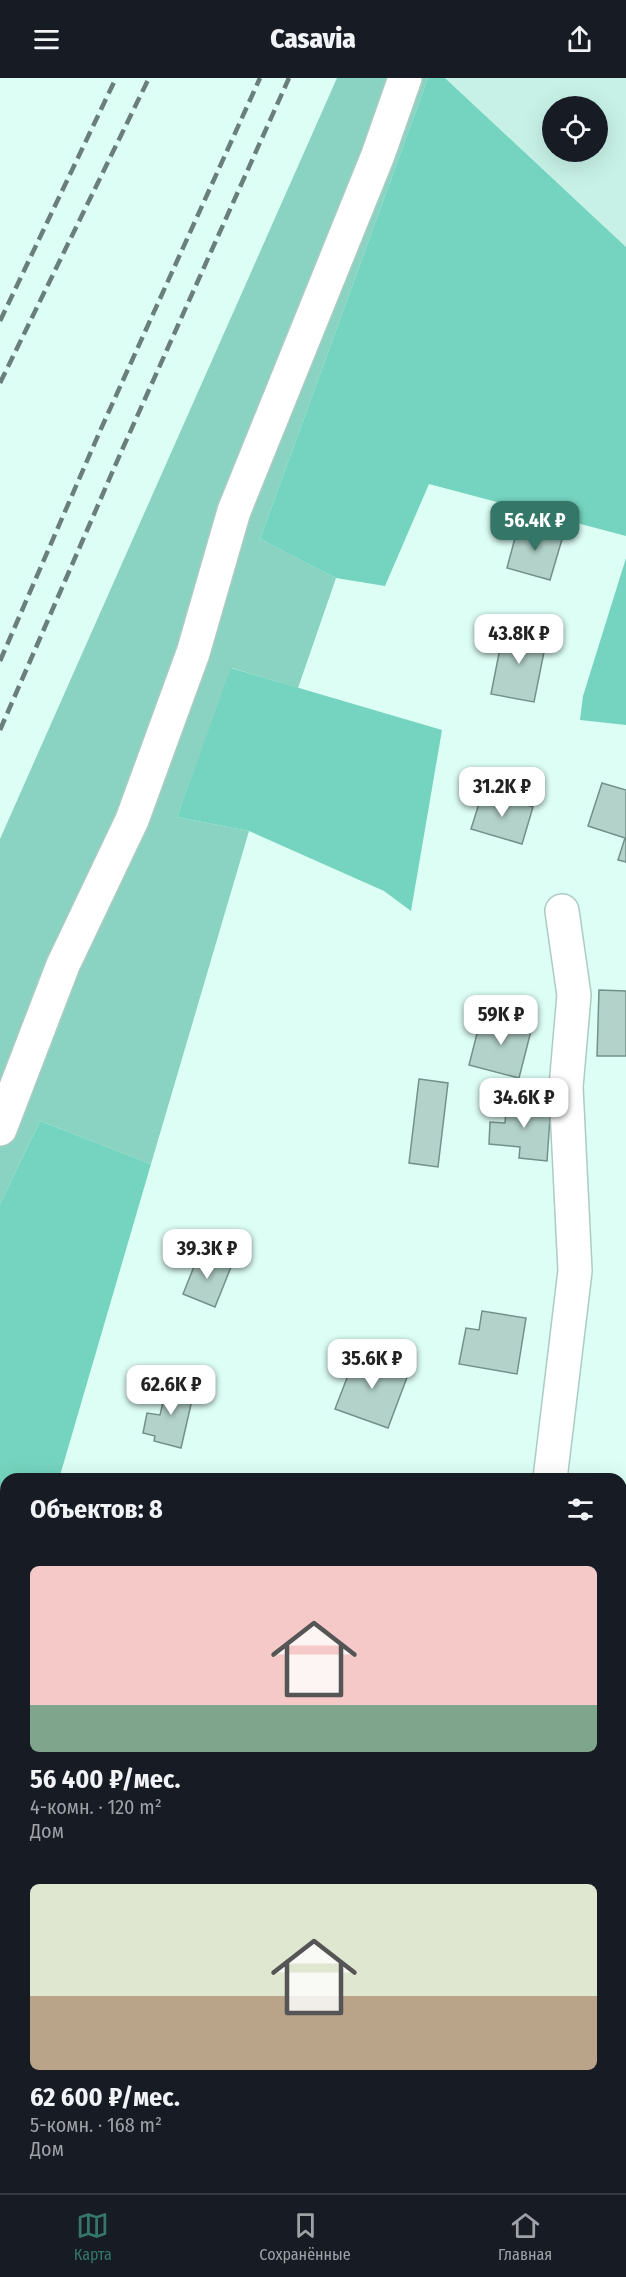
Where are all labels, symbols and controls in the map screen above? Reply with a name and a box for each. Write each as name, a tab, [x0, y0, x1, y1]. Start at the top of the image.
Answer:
icon: menu	[30, 23, 63, 56]
text: Casavia	[270, 23, 356, 55]
icon: share	[563, 23, 596, 56]
map controls	[542, 96, 608, 162]
button: locate	[542, 96, 608, 162]
pin: 56.4K ₽	[480, 501, 590, 552]
text: 56.4K ₽	[504, 508, 566, 532]
pin: 43.8K ₽	[464, 614, 574, 665]
text: 43.8K ₽	[488, 621, 550, 645]
pin: 31.2K ₽	[447, 767, 557, 818]
text: 31.2K ₽	[473, 774, 531, 798]
pin: 59K ₽	[459, 995, 543, 1046]
text: 59K ₽	[478, 1002, 524, 1026]
pin: 34.6K ₽	[469, 1078, 579, 1129]
text: 34.6K ₽	[493, 1085, 555, 1109]
pin: 39.3K ₽	[152, 1229, 262, 1280]
text: 39.3K ₽	[177, 1236, 237, 1260]
pin: 35.6K ₽	[317, 1339, 427, 1390]
text: 35.6K ₽	[342, 1346, 402, 1370]
pin: 62.6K ₽	[116, 1365, 226, 1416]
text: 62.6K ₽	[141, 1372, 201, 1396]
icon: filters	[564, 1493, 597, 1526]
text: Объектов: 8	[30, 1494, 163, 1525]
icon: home	[260, 1605, 368, 1713]
text: 56 400 ₽/мес.	[30, 1764, 181, 1795]
text: 4-комн. · 120 m²	[30, 1795, 162, 1819]
text: Дом	[30, 1819, 64, 1843]
icon: home	[260, 1923, 368, 2031]
text: 62 600 ₽/мес.	[30, 2082, 180, 2113]
text: 5-комн. · 168 m²	[30, 2113, 162, 2137]
text: Дом	[30, 2137, 64, 2161]
tab: Карта	[74, 2209, 112, 2264]
tab: Сохранённые	[259, 2209, 351, 2264]
tab: Главная	[498, 2209, 552, 2264]

